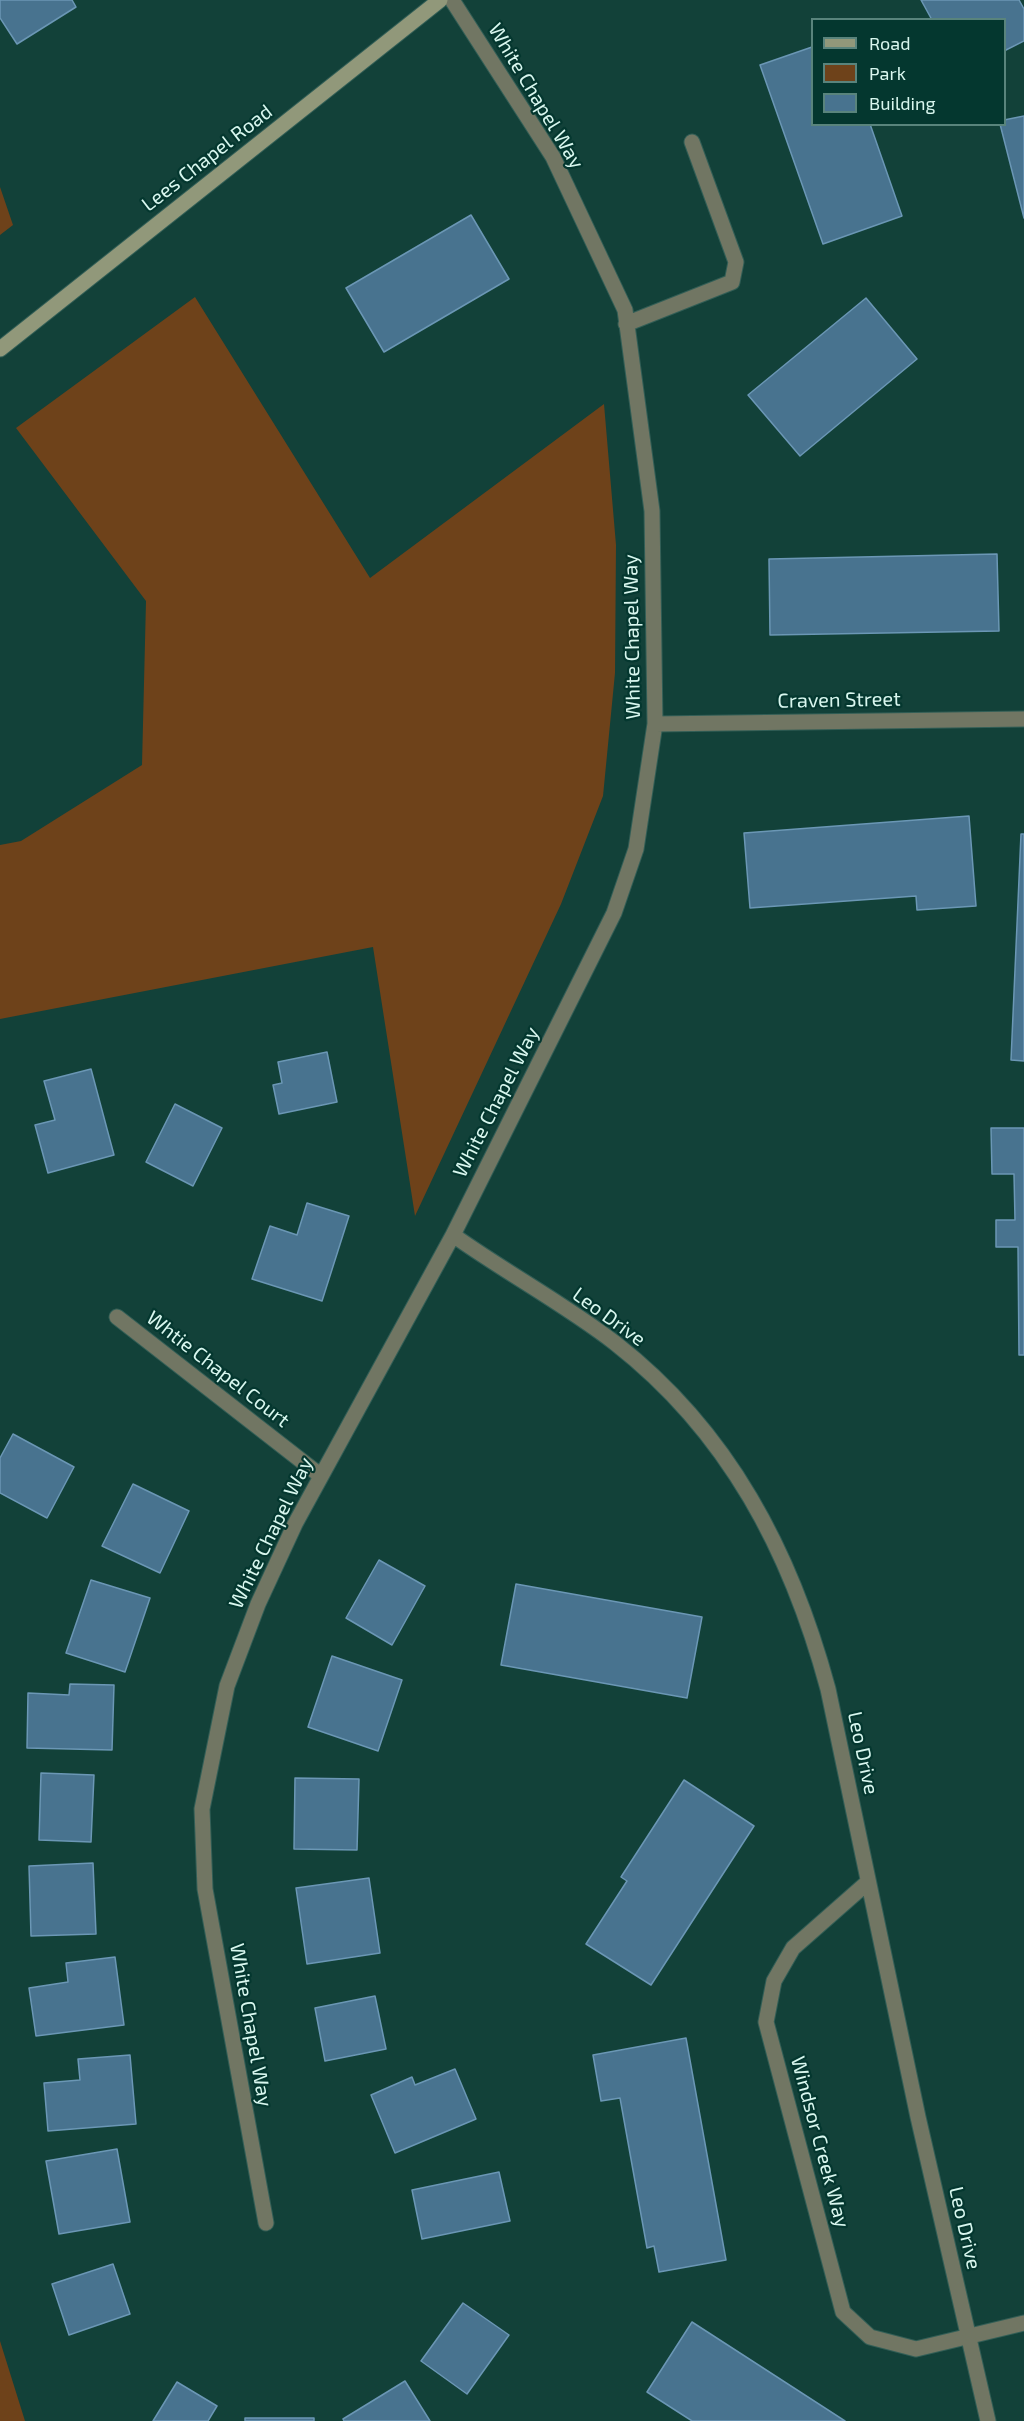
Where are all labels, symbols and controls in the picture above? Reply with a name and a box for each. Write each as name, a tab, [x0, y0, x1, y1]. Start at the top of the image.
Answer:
legend	[811, 18, 1006, 126]
street label: White Chapel Way	[483, 19, 589, 173]
text: Road	[869, 32, 910, 54]
text: Park	[869, 62, 906, 84]
text: Building	[869, 92, 936, 114]
street label: Lees Chapel Road	[137, 100, 277, 216]
street label: White Chapel Way	[619, 554, 645, 720]
street label: Craven Street	[777, 687, 901, 713]
street label: White Chapel Way	[448, 1023, 544, 1181]
street label: Leo Drive	[568, 1283, 650, 1351]
street label: Whtie Chapel Court	[142, 1306, 294, 1432]
street label: White Chapel Way	[224, 1453, 318, 1613]
street label: Leo Drive	[843, 1709, 883, 1797]
street label: White Chapel Way	[225, 1941, 277, 2109]
street label: Windsor Creek Way	[786, 2054, 854, 2230]
street label: Leo Drive	[944, 2184, 986, 2272]

